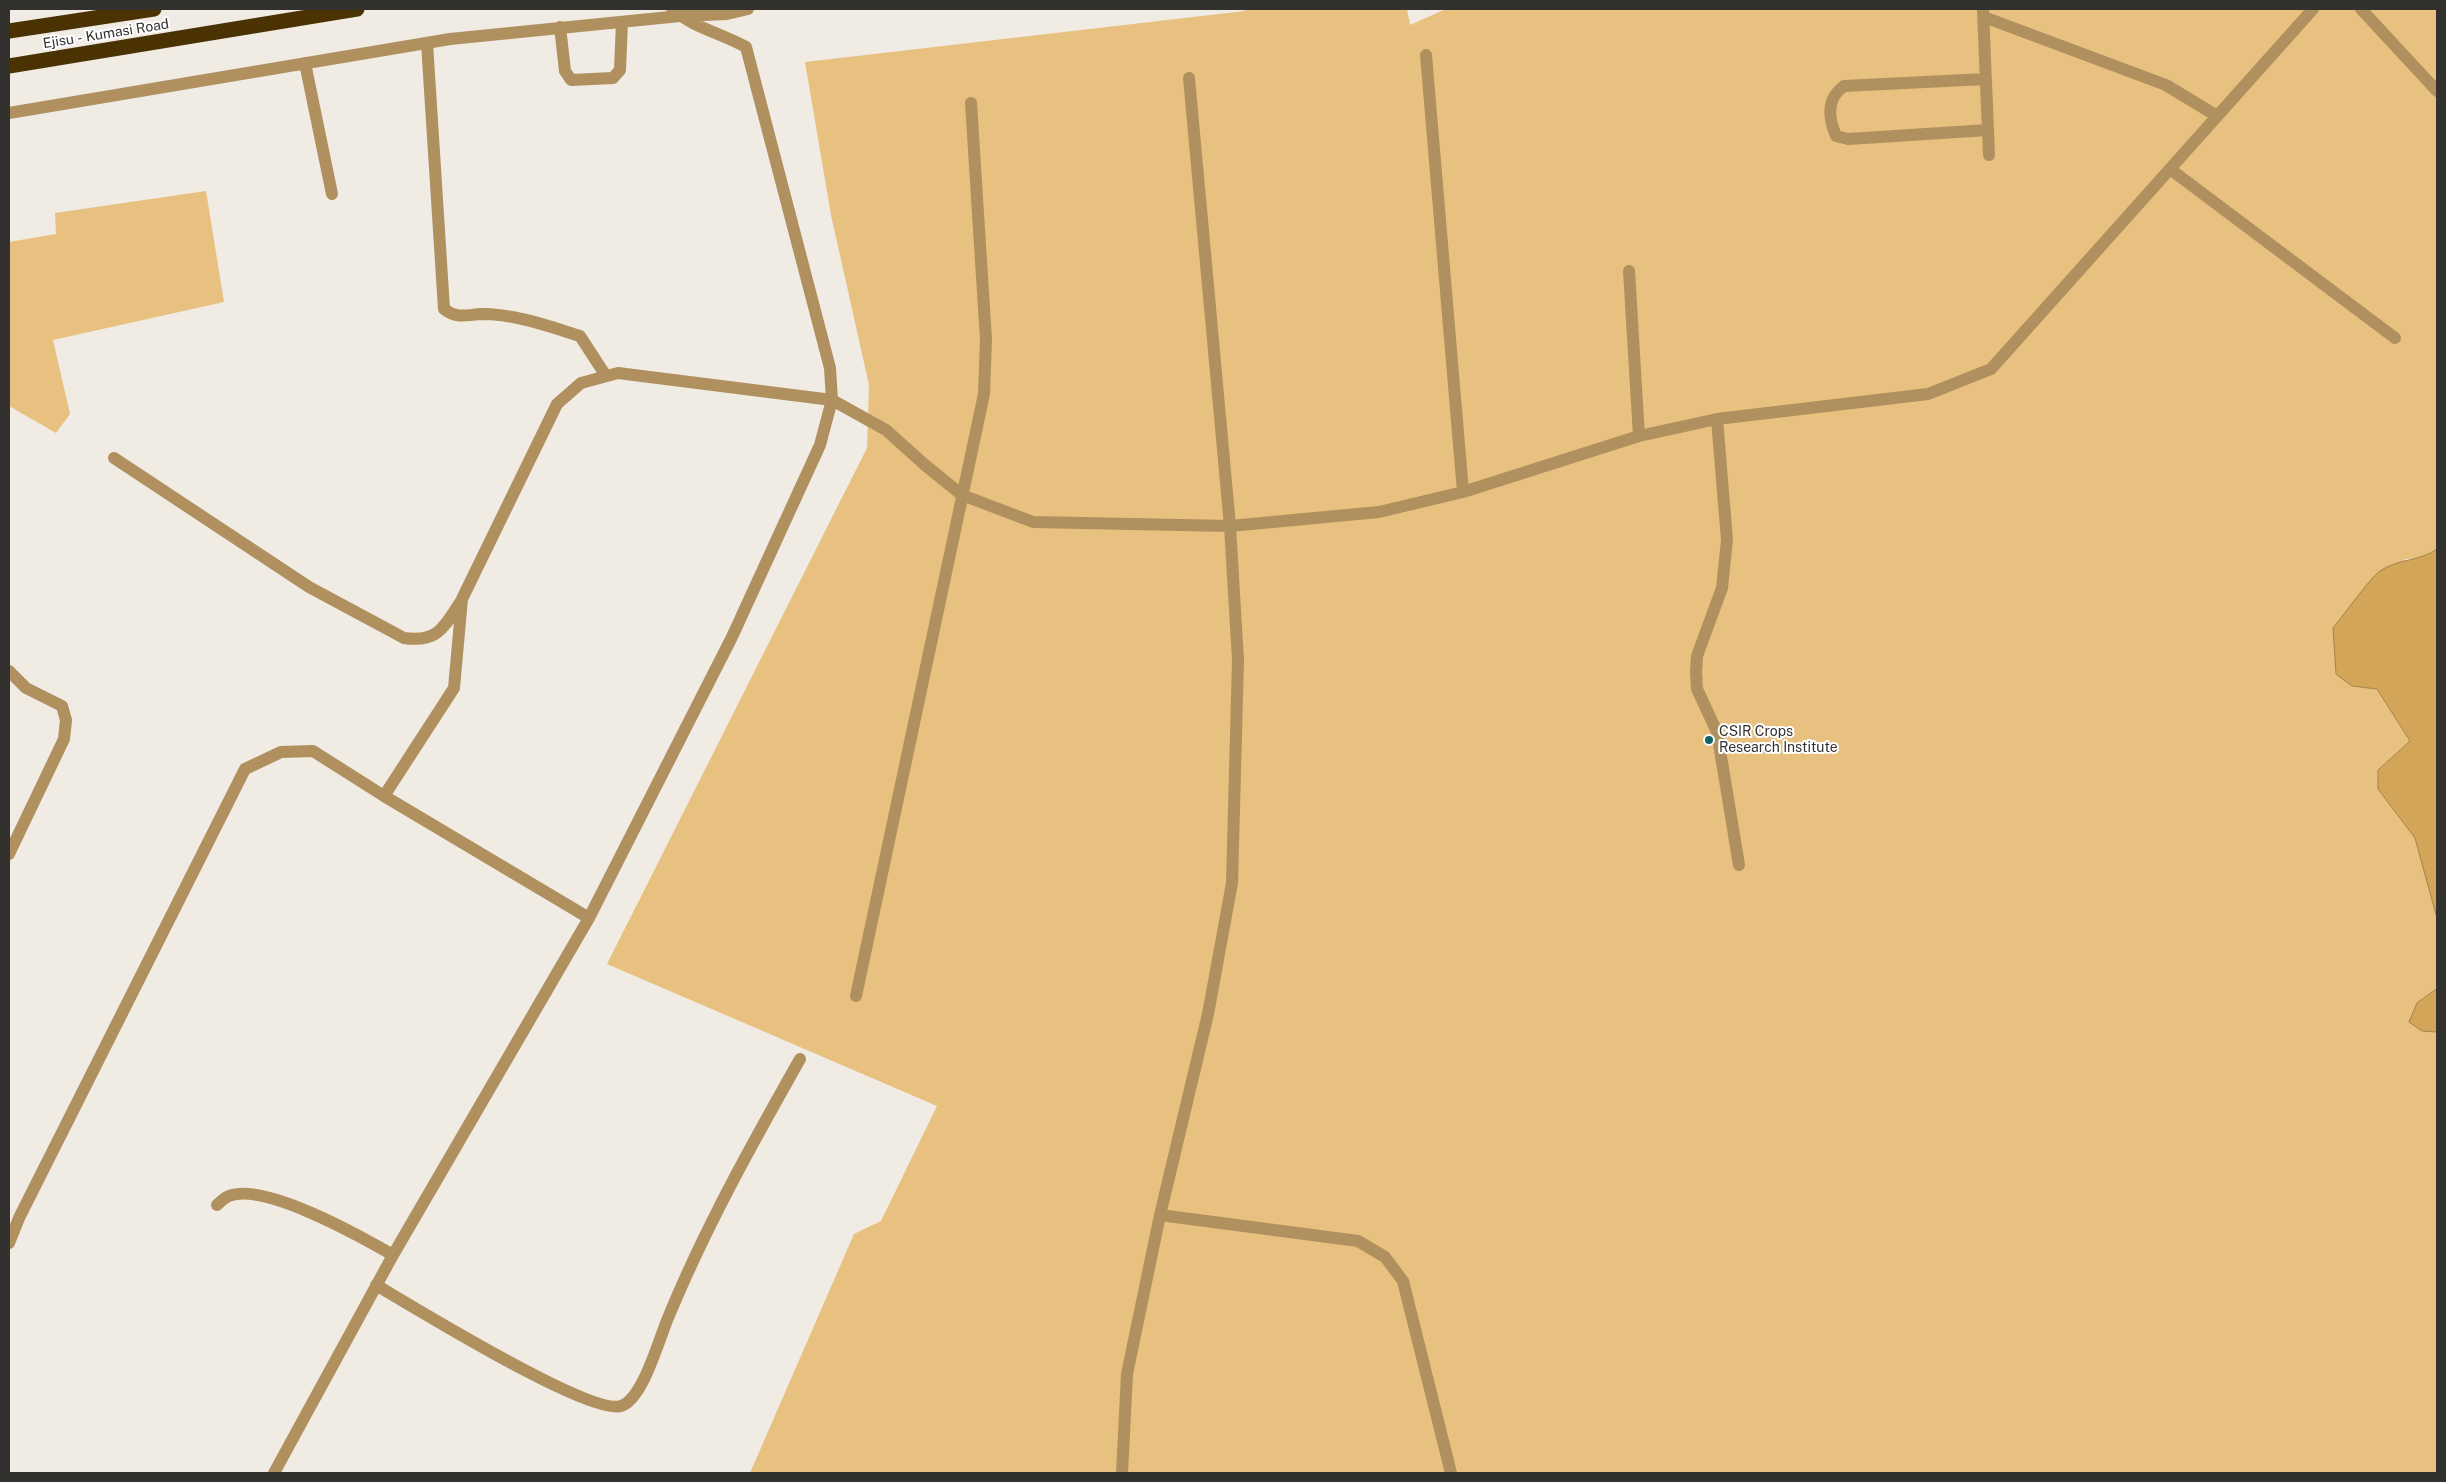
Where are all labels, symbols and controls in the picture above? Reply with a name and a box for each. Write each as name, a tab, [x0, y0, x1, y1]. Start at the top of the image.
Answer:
street label: Ejisu - Kumasi Road	[42, 16, 170, 52]
place label: CSIR Crops Research Institute	[1719, 724, 1838, 756]
marker: CSIR Crops Research Institute	[1703, 734, 1715, 746]

